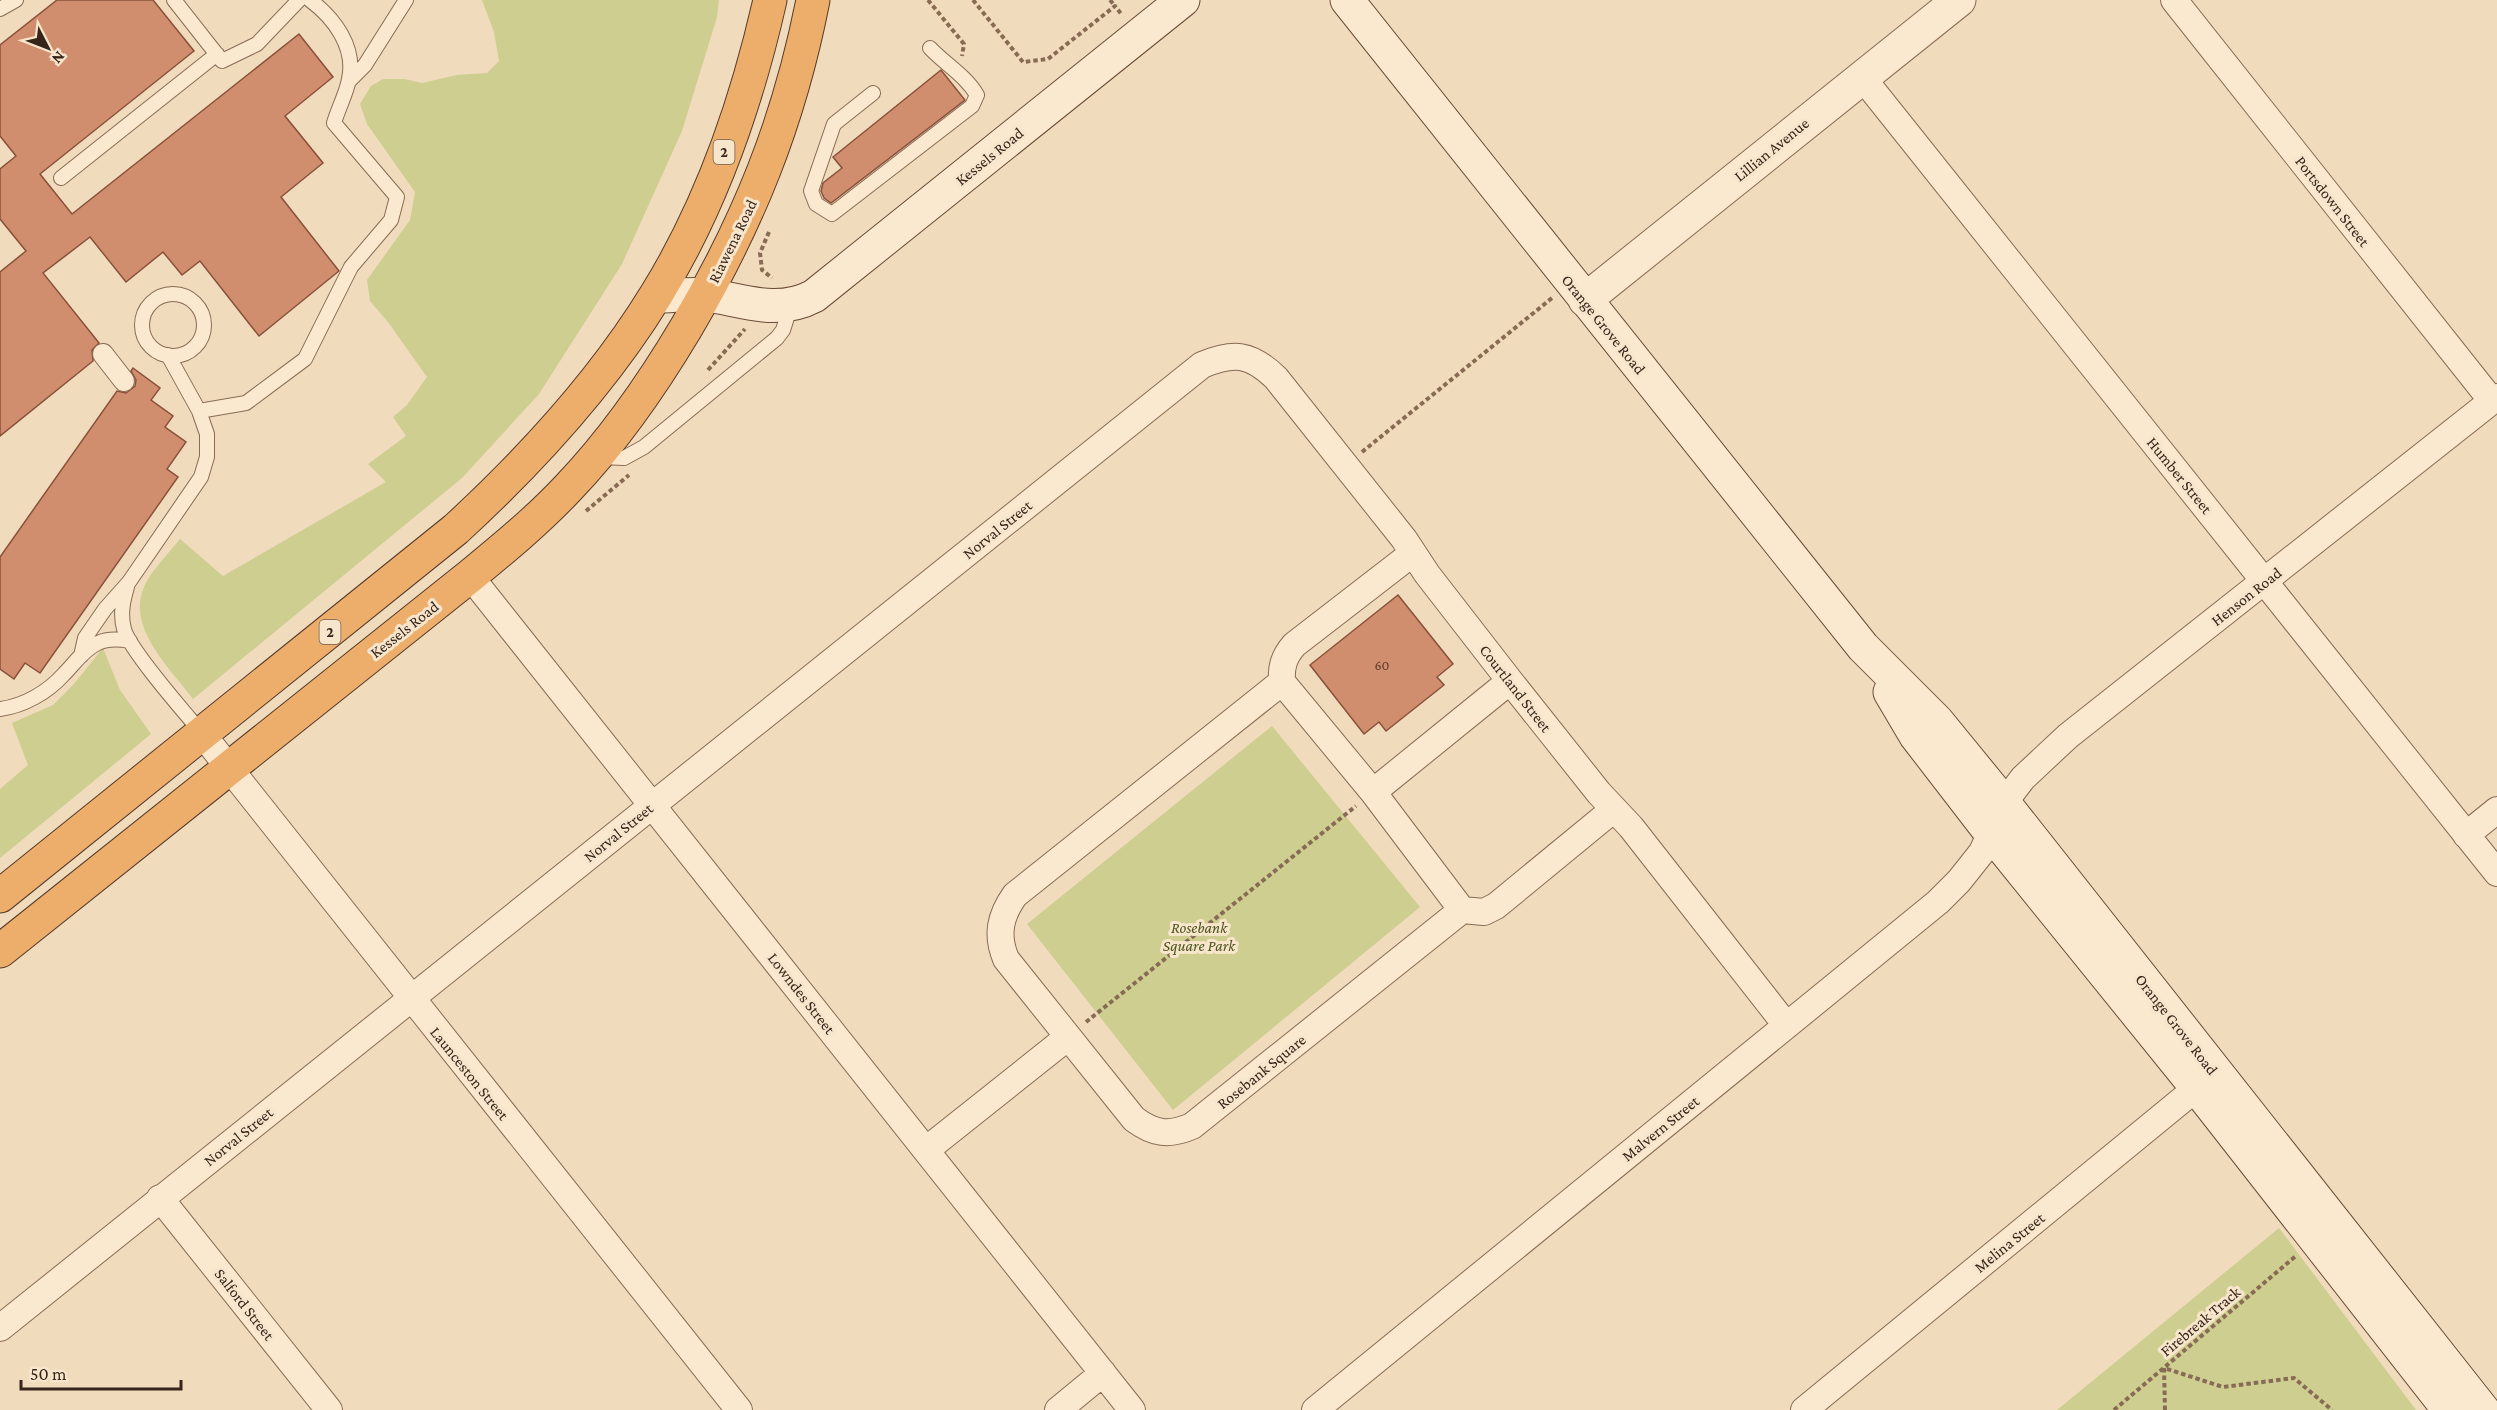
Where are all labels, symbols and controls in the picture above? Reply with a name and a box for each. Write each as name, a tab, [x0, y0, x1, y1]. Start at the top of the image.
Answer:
north arrow	[18, 18, 78, 78]
text: N	[49, 48, 69, 68]
street label: Lillian Avenue	[1731, 114, 1812, 185]
street label: Kessels Road	[952, 124, 1027, 189]
road number: 2	[714, 140, 734, 164]
street label: Portsdown Street	[2292, 153, 2374, 250]
street label: Riawena Road	[705, 196, 760, 286]
street label: Orange Grove Road	[1558, 271, 1649, 378]
street label: Humber Street	[2144, 434, 2216, 517]
street label: Norval Street	[960, 496, 1036, 562]
street label: Henson Road	[2208, 563, 2285, 629]
street label: Kessels Road	[367, 597, 442, 661]
road number: 2	[320, 620, 340, 644]
street label: Courtland Street	[1476, 641, 1555, 736]
house number: 60	[1374, 657, 1390, 673]
street label: Norval Street	[581, 799, 657, 865]
park label: Rosebank Square Park	[1163, 919, 1236, 955]
street label: Lowndes Street	[765, 949, 839, 1038]
street label: Orange Grove Road	[2131, 971, 2221, 1079]
street label: Launceston Street	[427, 1023, 513, 1124]
street label: Rosebank Square	[1214, 1031, 1310, 1113]
street label: Malvern Street	[1618, 1092, 1703, 1165]
street label: Norval Street	[201, 1103, 277, 1169]
street label: Melina Street	[1971, 1209, 2048, 1276]
street label: Salford Street	[211, 1265, 278, 1344]
street label: Firebreak Track	[2157, 1283, 2244, 1360]
scale bar	[21, 1353, 182, 1391]
text: 50 m	[30, 1364, 67, 1384]

